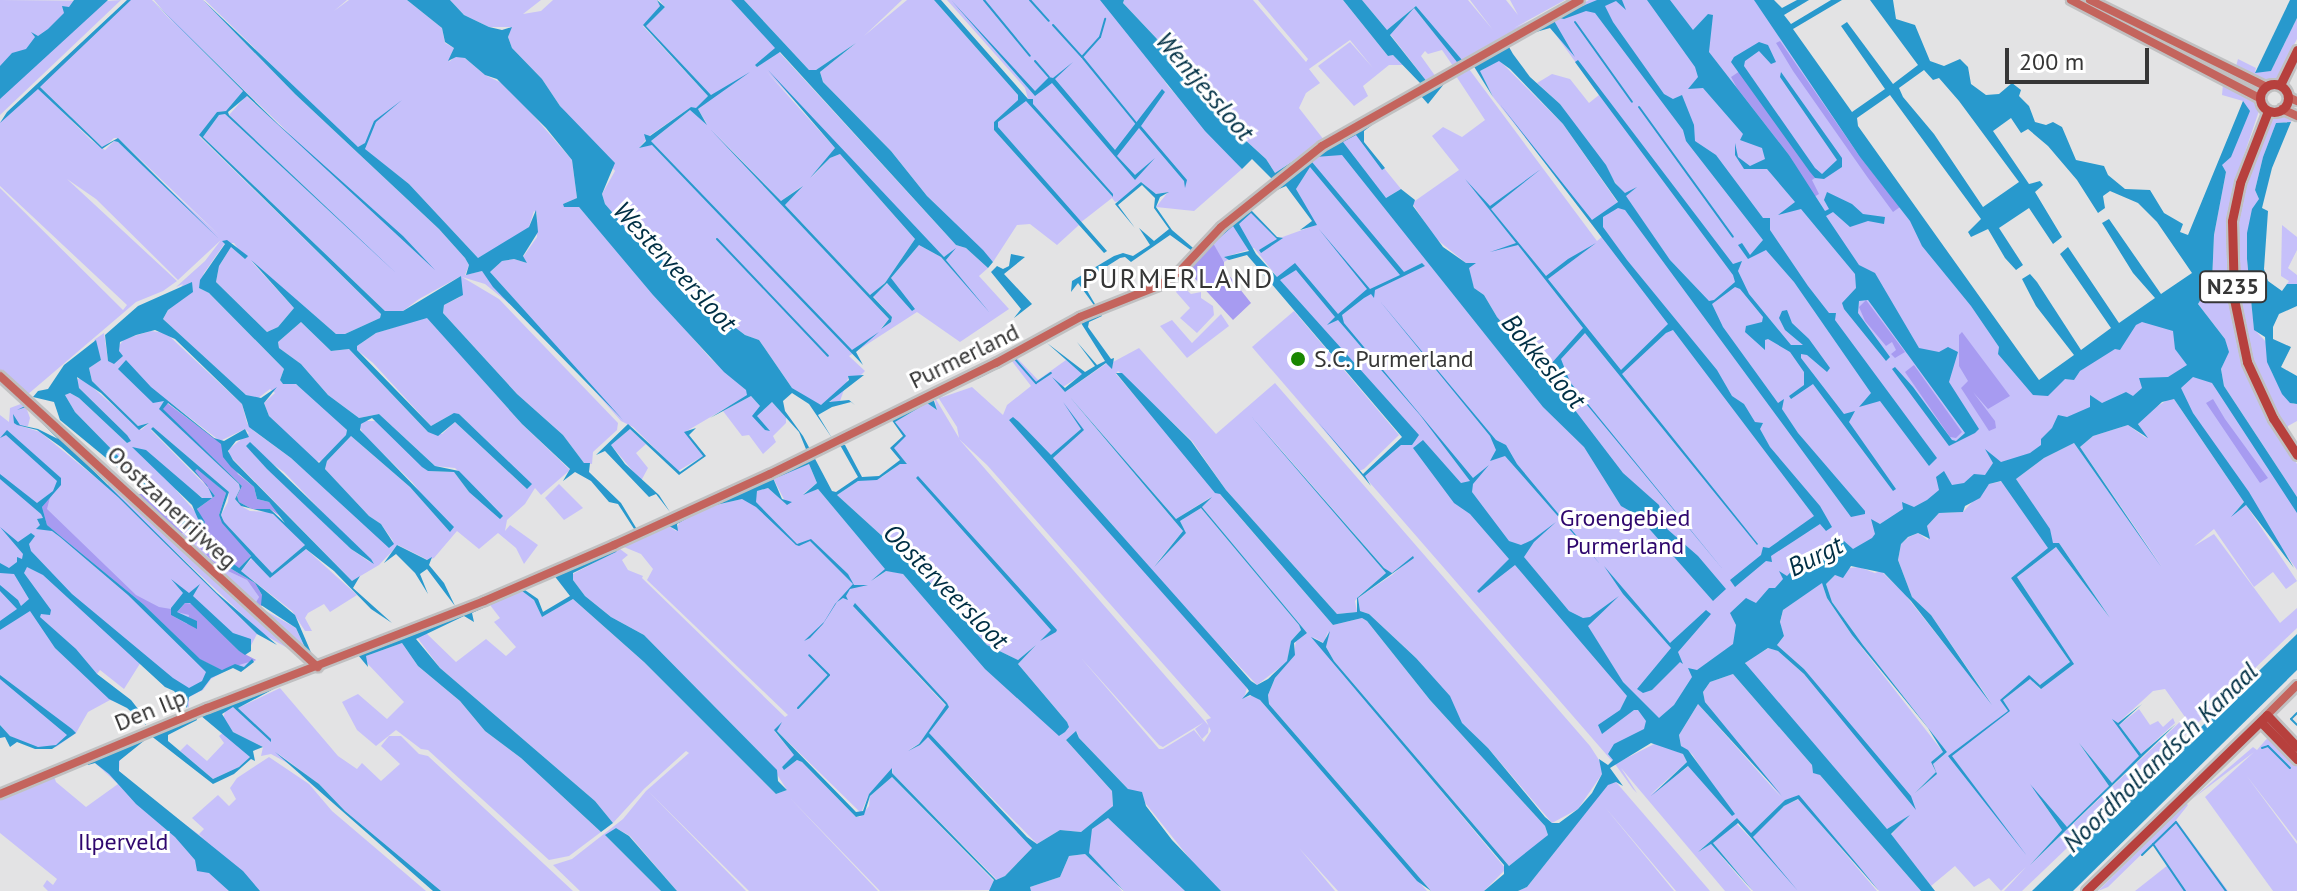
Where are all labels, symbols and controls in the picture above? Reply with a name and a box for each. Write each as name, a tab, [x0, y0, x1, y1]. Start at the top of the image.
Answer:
water label: Wentjessloot	[1149, 25, 1261, 147]
scale bar	[2009, 32, 2153, 82]
text: 200 m	[2019, 46, 2084, 77]
water label: Westerveersloot	[607, 195, 743, 337]
district label: PURMERLAND	[1082, 261, 1274, 295]
road number: N235	[2199, 269, 2267, 305]
water label: Bokkesloot	[1496, 307, 1592, 415]
street label: Purmerland	[904, 317, 1024, 395]
place label: S.C. Purmerland	[1314, 345, 1476, 373]
marker: S.C. Purmerland	[1289, 350, 1307, 368]
street label: Oostzanerrijweg	[101, 440, 243, 574]
park label: Groengebied Purmerland	[1560, 504, 1690, 560]
water label: Oosterveersloot	[877, 517, 1015, 655]
water label: Burgt	[1782, 529, 1848, 583]
water label: Noordhollandsch Kanaal	[2056, 656, 2264, 858]
street label: Den Ilp	[110, 683, 190, 737]
park label: Ilperveld	[78, 828, 168, 856]

